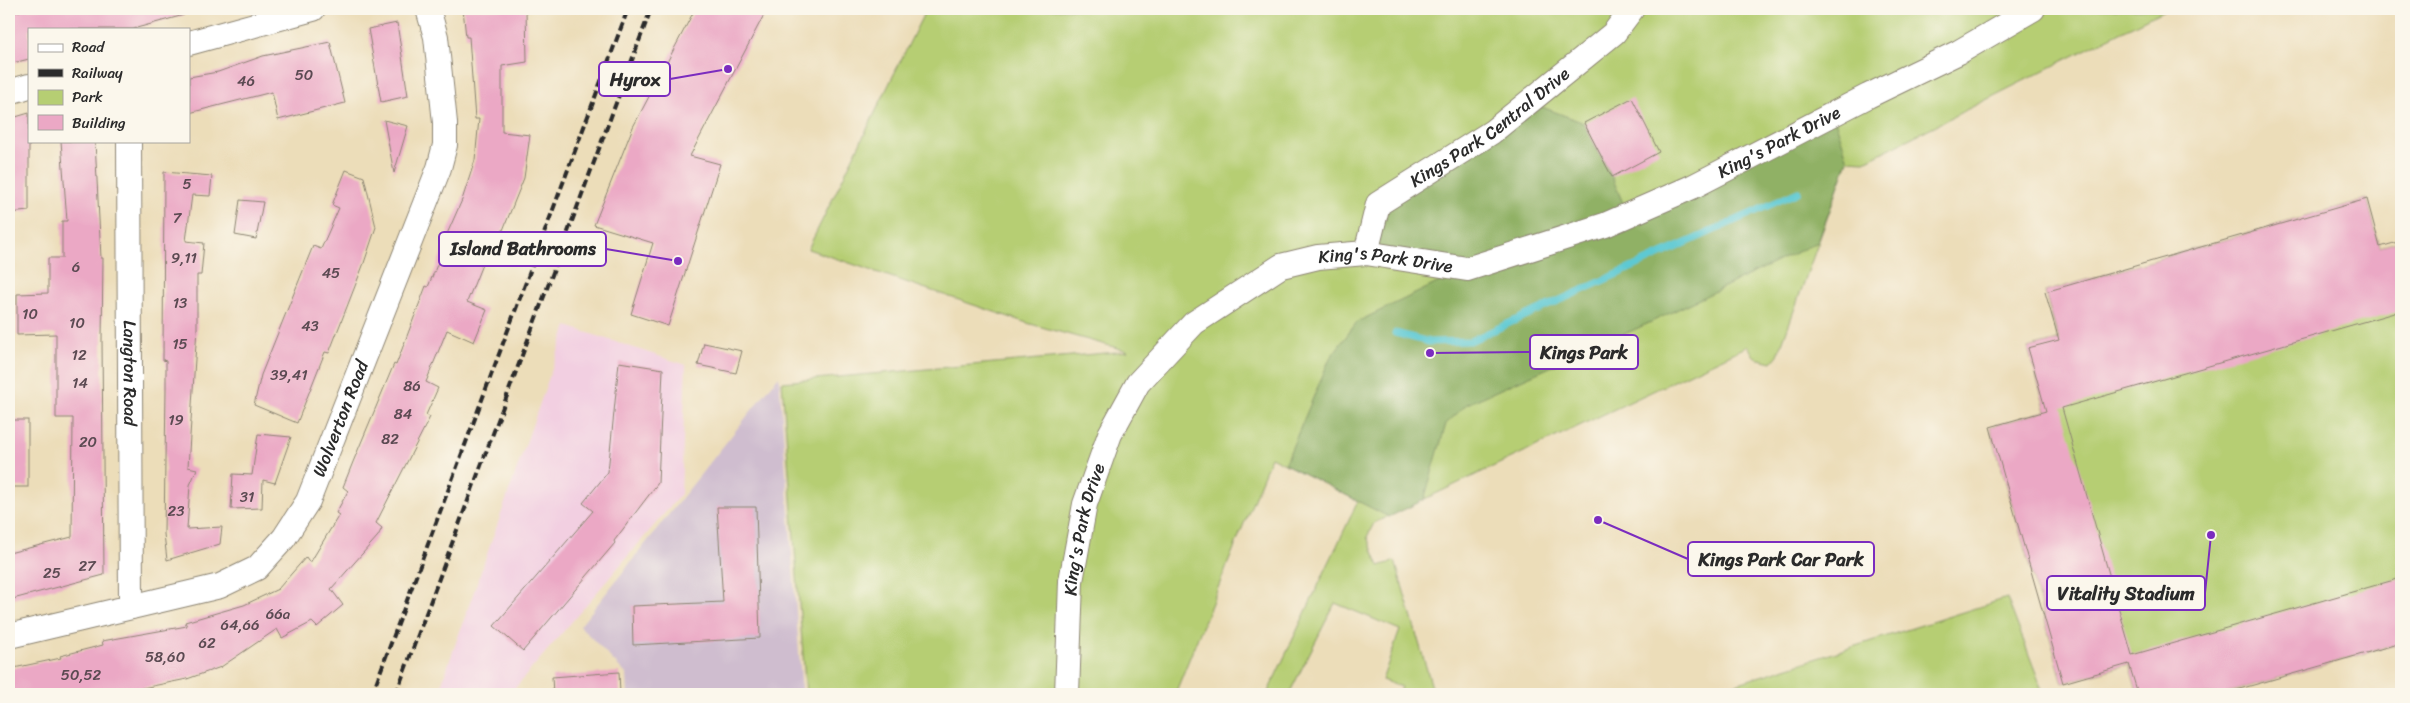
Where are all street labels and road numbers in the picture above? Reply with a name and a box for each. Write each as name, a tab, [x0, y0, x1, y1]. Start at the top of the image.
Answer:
street label: Kings Park Central Drive	[1403, 59, 1577, 196]
street label: King's Park Drive	[1711, 97, 1847, 187]
street label: King's Park Drive	[1317, 237, 1455, 283]
street label: Langton Road	[114, 320, 146, 427]
street label: Wolverton Road	[303, 354, 378, 482]
street label: King's Park Drive	[1054, 458, 1114, 596]

